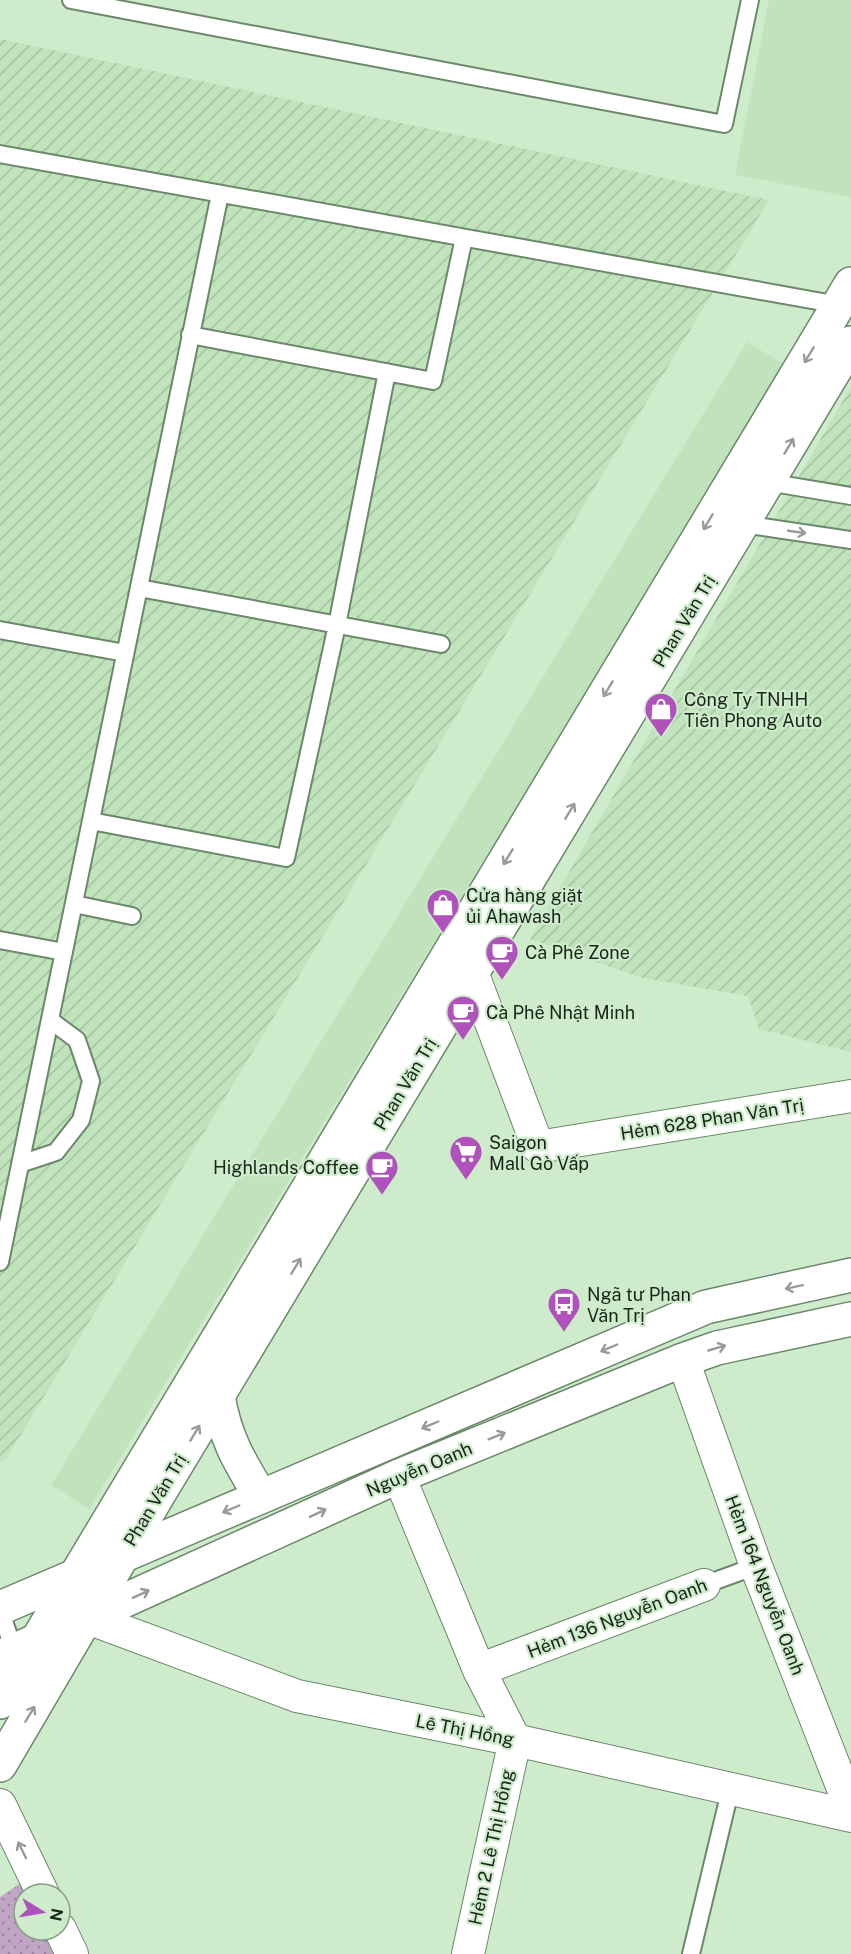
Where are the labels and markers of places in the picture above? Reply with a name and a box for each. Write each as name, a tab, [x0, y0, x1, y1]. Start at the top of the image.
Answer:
place label: Công Ty TNHH Tiên Phong Auto	[684, 689, 822, 731]
shop icon: Công Ty TNHH Tiên Phong Auto	[643, 691, 679, 738]
place label: Cửa hàng giặt ủi Ahawash	[466, 885, 583, 927]
shop icon: Cửa hàng giặt ủi Ahawash	[425, 887, 461, 934]
cafe icon: Cà Phê Zone	[484, 934, 520, 981]
place label: Cà Phê Zone	[525, 942, 630, 963]
cafe icon: Cà Phê Nhật Minh	[445, 994, 481, 1041]
place label: Cà Phê Nhật Minh	[486, 1002, 635, 1023]
place label: Saigon Mall Gò Vấp	[489, 1132, 589, 1174]
supermarket icon: Saigon Mall Gò Vấp	[448, 1134, 484, 1181]
cafe icon: Highlands Coffee	[364, 1149, 400, 1196]
place label: Highlands Coffee	[213, 1157, 359, 1178]
place label: Ngã tư Phan Văn Trị	[587, 1284, 691, 1326]
bus stop icon: Ngã tư Phan Văn Trị	[546, 1286, 582, 1333]

